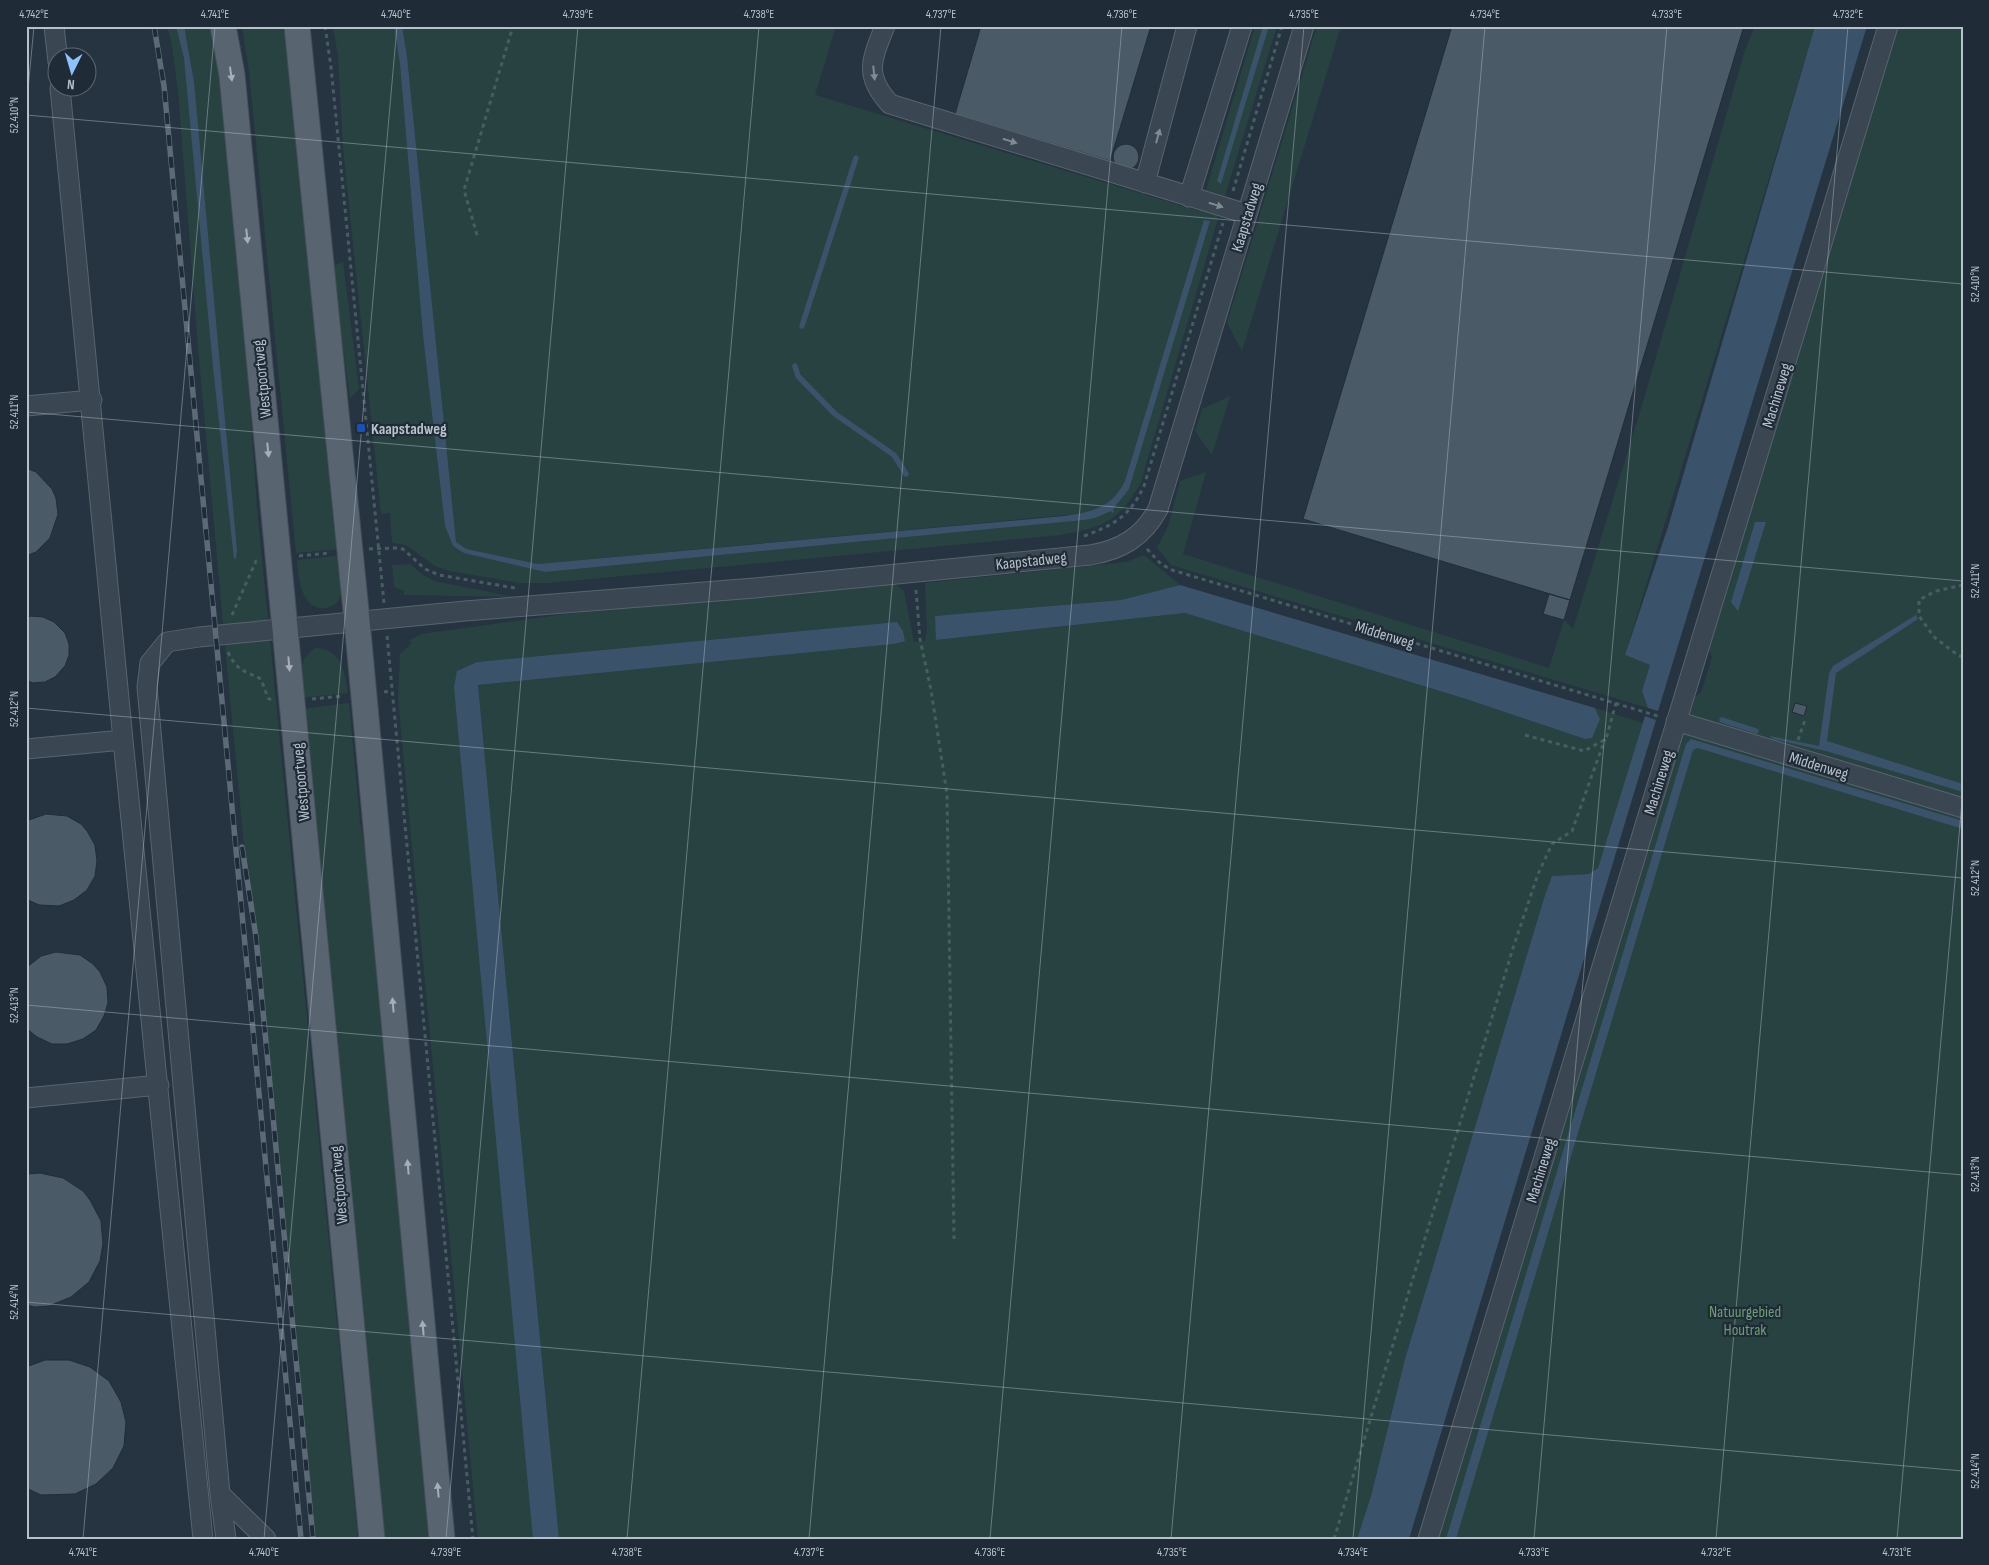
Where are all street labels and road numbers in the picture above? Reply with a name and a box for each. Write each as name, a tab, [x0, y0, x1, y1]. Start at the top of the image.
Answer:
street label: Kaapstadweg	[1228, 181, 1267, 254]
street label: Westpoortweg	[249, 339, 276, 419]
street label: Machineweg	[1759, 361, 1796, 430]
street label: Kaapstadweg	[995, 548, 1068, 575]
street label: Middenweg	[1353, 617, 1416, 653]
street label: Westpoortweg	[289, 742, 314, 822]
street label: Machineweg	[1641, 748, 1678, 817]
street label: Middenweg	[1787, 748, 1850, 784]
street label: Machineweg	[1523, 1136, 1560, 1205]
street label: Westpoortweg	[327, 1145, 352, 1225]

